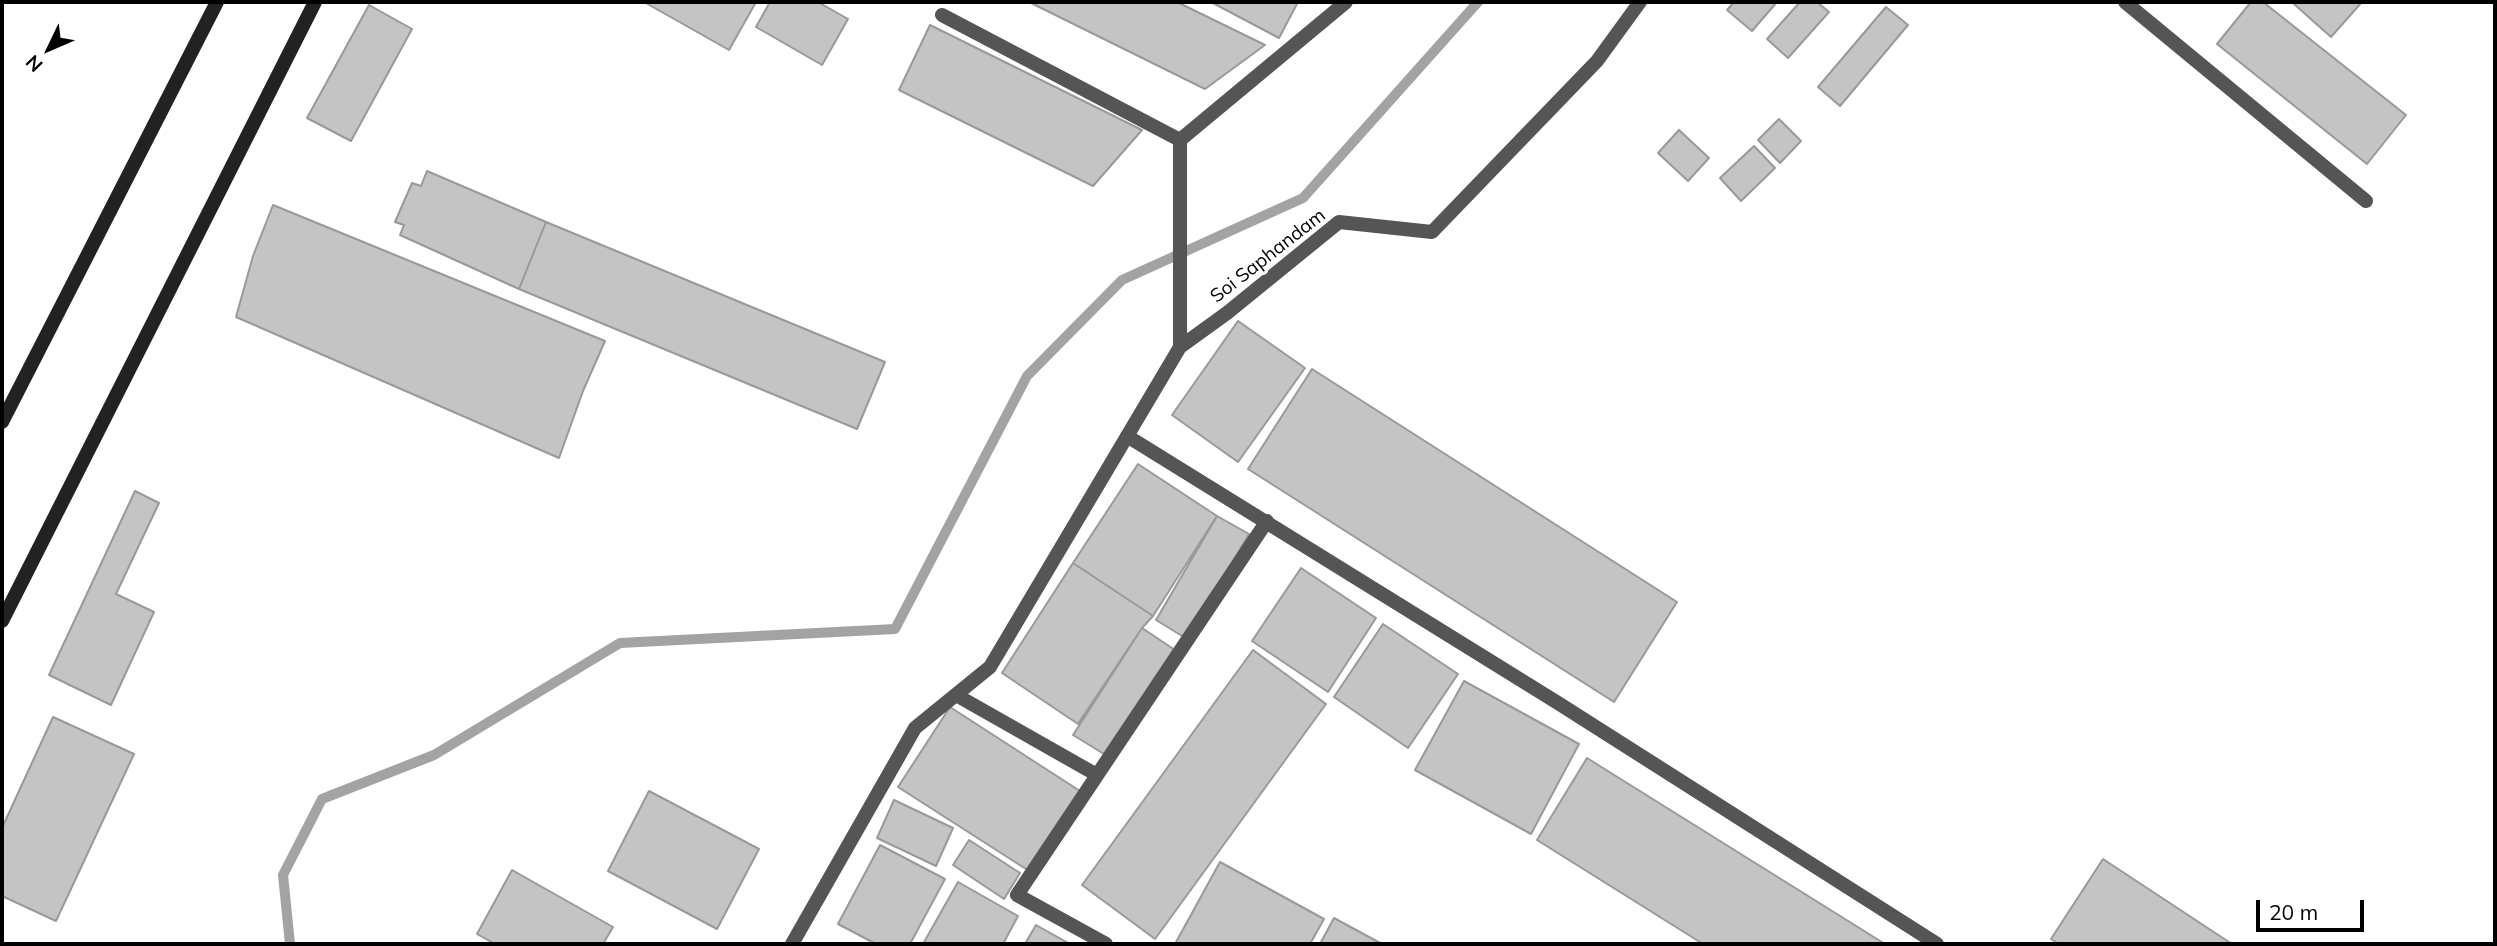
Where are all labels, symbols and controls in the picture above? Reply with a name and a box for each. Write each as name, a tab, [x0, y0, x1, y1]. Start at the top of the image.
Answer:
north arrow	[14, 14, 84, 84]
text: N	[20, 50, 48, 77]
street label: Soi Saphandam	[1206, 204, 1330, 308]
scale bar	[2259, 886, 2368, 930]
text: 20 m	[2269, 899, 2318, 925]

